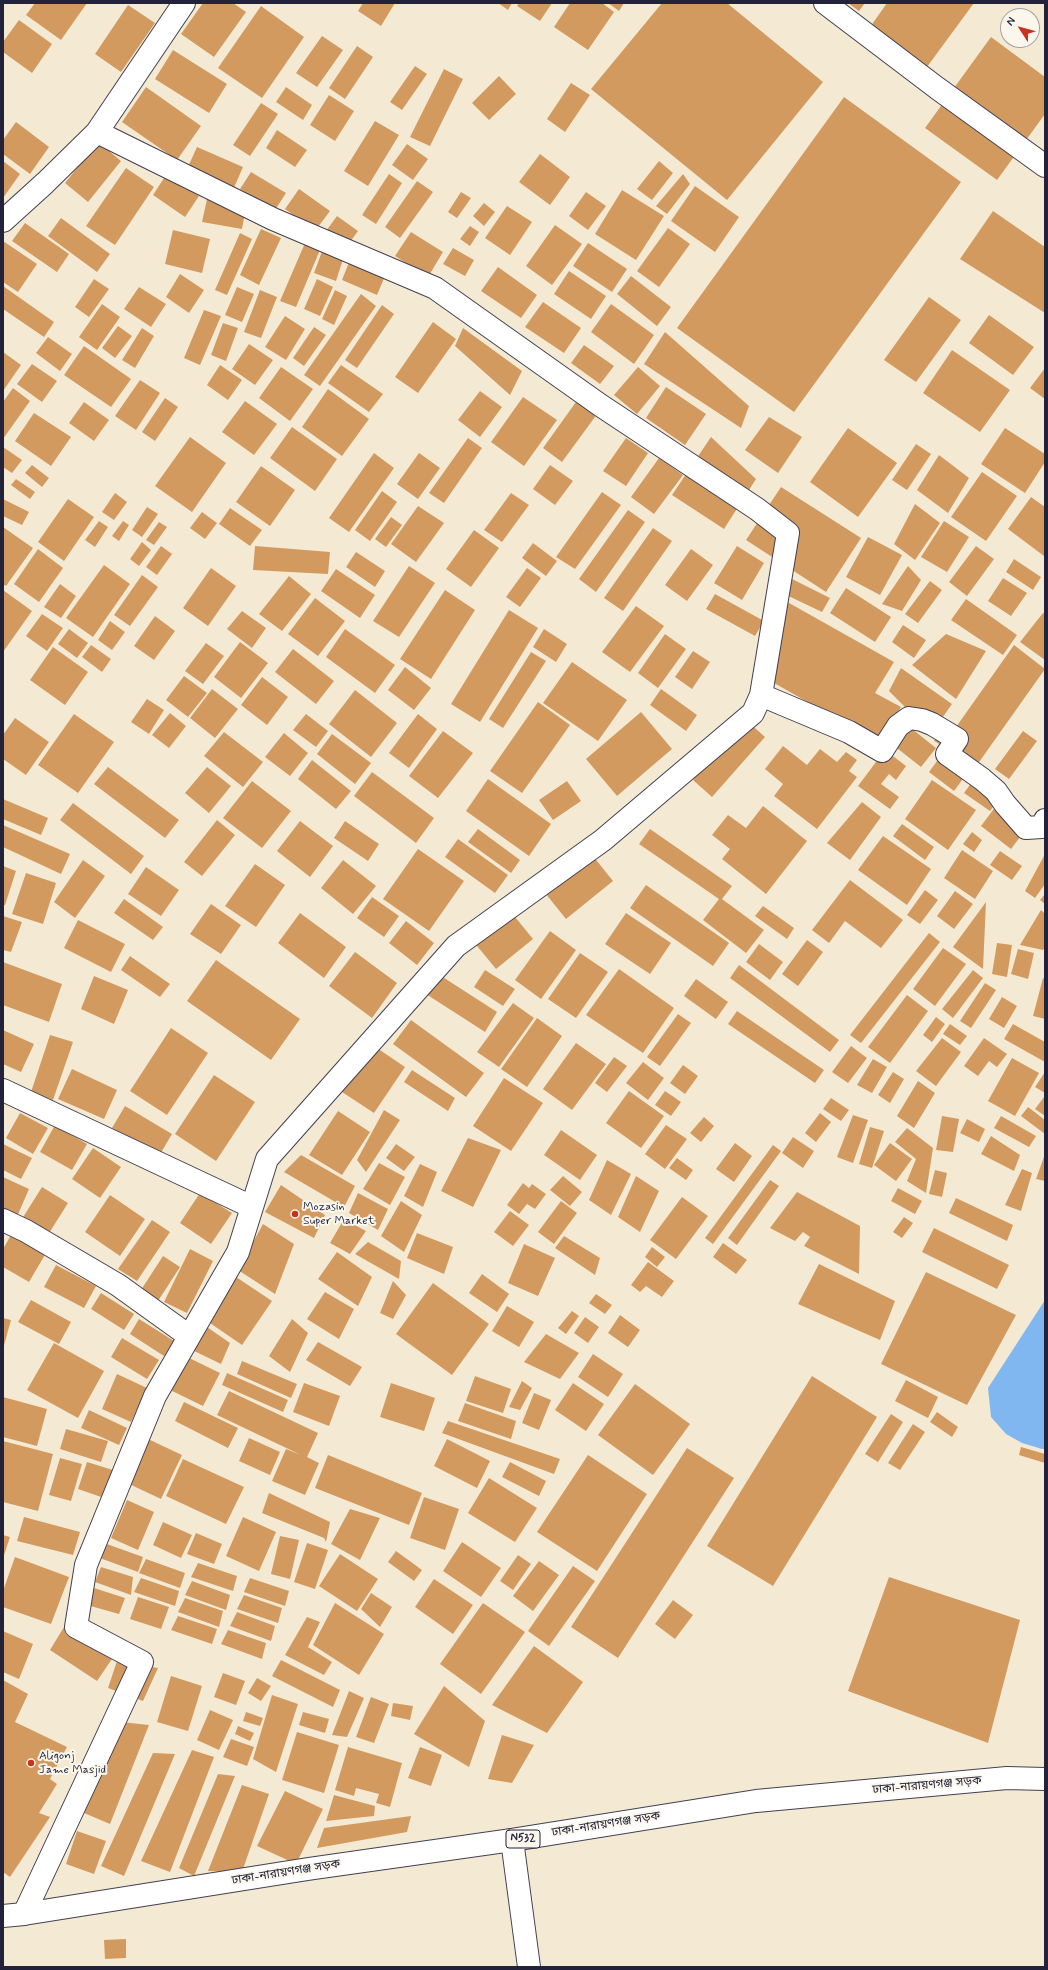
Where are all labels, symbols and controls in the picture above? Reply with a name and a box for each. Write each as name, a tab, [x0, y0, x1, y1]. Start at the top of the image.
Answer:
north arrow	[1000, 8, 1040, 48]
text: N	[1003, 14, 1019, 29]
place label: Mozasin Super Market	[303, 1200, 375, 1228]
marker: Mozasin Super Market	[290, 1209, 300, 1219]
place label: Aligonj Jame Masjid	[39, 1749, 106, 1777]
marker: Aligonj Jame Masjid	[26, 1758, 36, 1768]
street label: ঢাকা-নারায়ণগঞ্জ সড়ক	[872, 1774, 982, 1798]
street label: ঢাকা-নারায়ণগঞ্জ সড়ক	[551, 1809, 661, 1841]
road number: N532	[506, 1830, 540, 1848]
street label: ঢাকা-নারায়ণগঞ্জ সড়ক	[231, 1857, 341, 1889]

